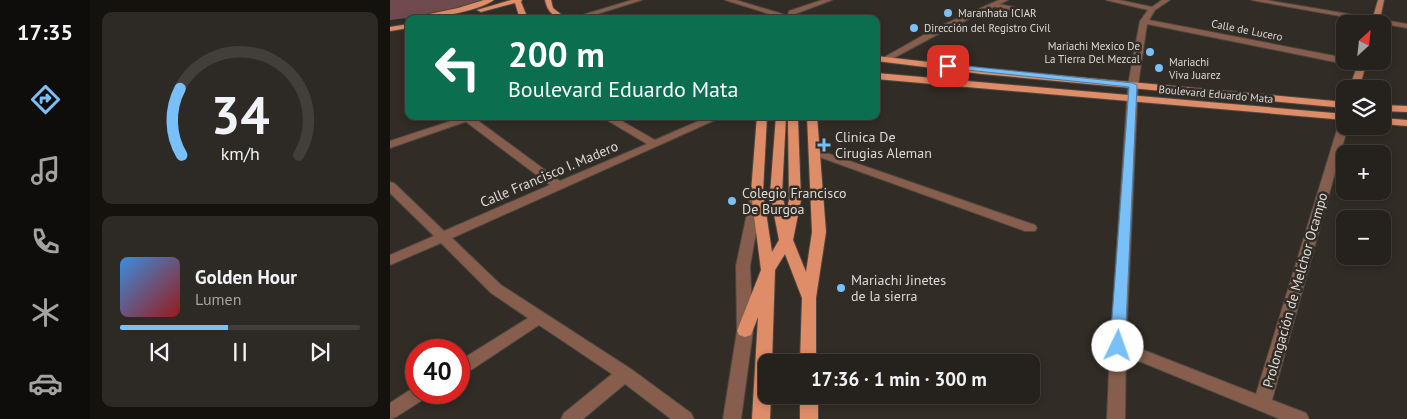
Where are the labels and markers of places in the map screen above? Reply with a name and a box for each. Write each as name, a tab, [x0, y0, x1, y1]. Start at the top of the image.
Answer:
place label: Maranhata ICIAR	[958, 6, 1037, 20]
marker: Maranhata ICIAR	[942, 7, 954, 19]
place label: Dirección del Registro Civil	[924, 21, 1051, 35]
marker: Dirección del Registro Civil	[908, 22, 920, 34]
place label: Mariachi Mexico De La Tierra Del Mezcal	[1044, 39, 1141, 66]
pin	[927, 45, 969, 87]
marker: Mariachi Mexico De La Tierra Del Mezcal	[1144, 46, 1156, 58]
place label: Mariachi Viva Juarez	[1168, 55, 1221, 82]
marker: Mariachi Viva Juarez	[1153, 62, 1165, 74]
place label: Clinica De Cirugias Aleman	[835, 128, 932, 162]
marker: Clinica De Cirugias Aleman	[817, 138, 831, 152]
place label: Colegio Francisco De Burgoa	[742, 184, 847, 218]
marker: Colegio Francisco De Burgoa	[726, 195, 738, 207]
place label: Mariachi Jinetes de la sierra	[851, 271, 946, 305]
marker: Mariachi Jinetes de la sierra	[835, 282, 847, 294]

